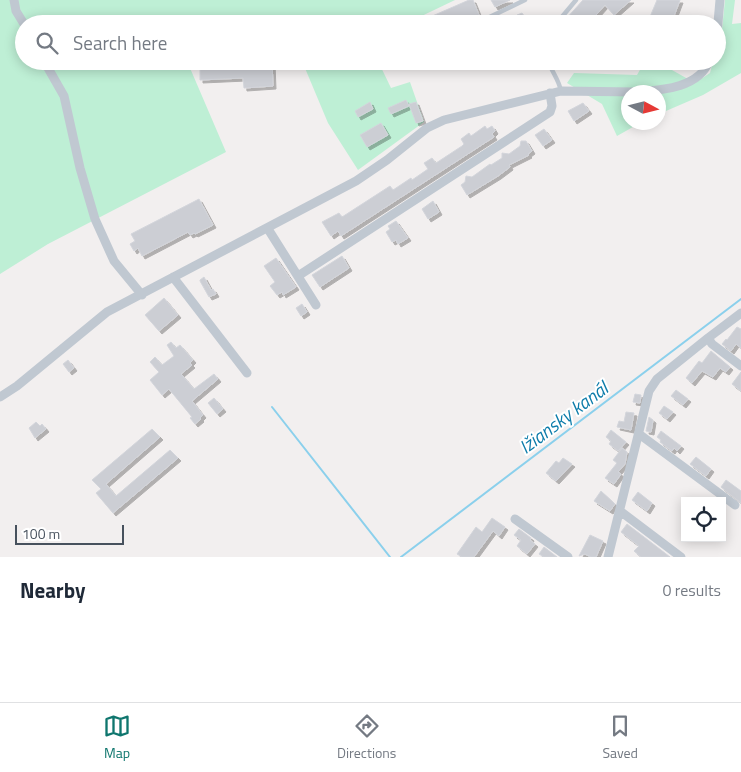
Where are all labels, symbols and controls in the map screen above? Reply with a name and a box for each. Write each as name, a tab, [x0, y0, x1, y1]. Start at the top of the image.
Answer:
search box	[15, 15, 726, 70]
text: Search here	[73, 28, 167, 57]
icon: search	[33, 29, 61, 57]
north arrow	[621, 85, 666, 130]
water label: Ižiansky kanál	[512, 373, 615, 460]
map controls	[681, 497, 726, 542]
button: locate	[681, 497, 726, 542]
scale bar	[15, 522, 124, 545]
text: 100 m	[22, 523, 60, 544]
text: Nearby	[20, 574, 85, 606]
text: 0 results	[662, 578, 721, 602]
tab: Map	[103, 712, 131, 763]
tab: Directions	[337, 712, 396, 763]
tab: Saved	[602, 712, 638, 763]

